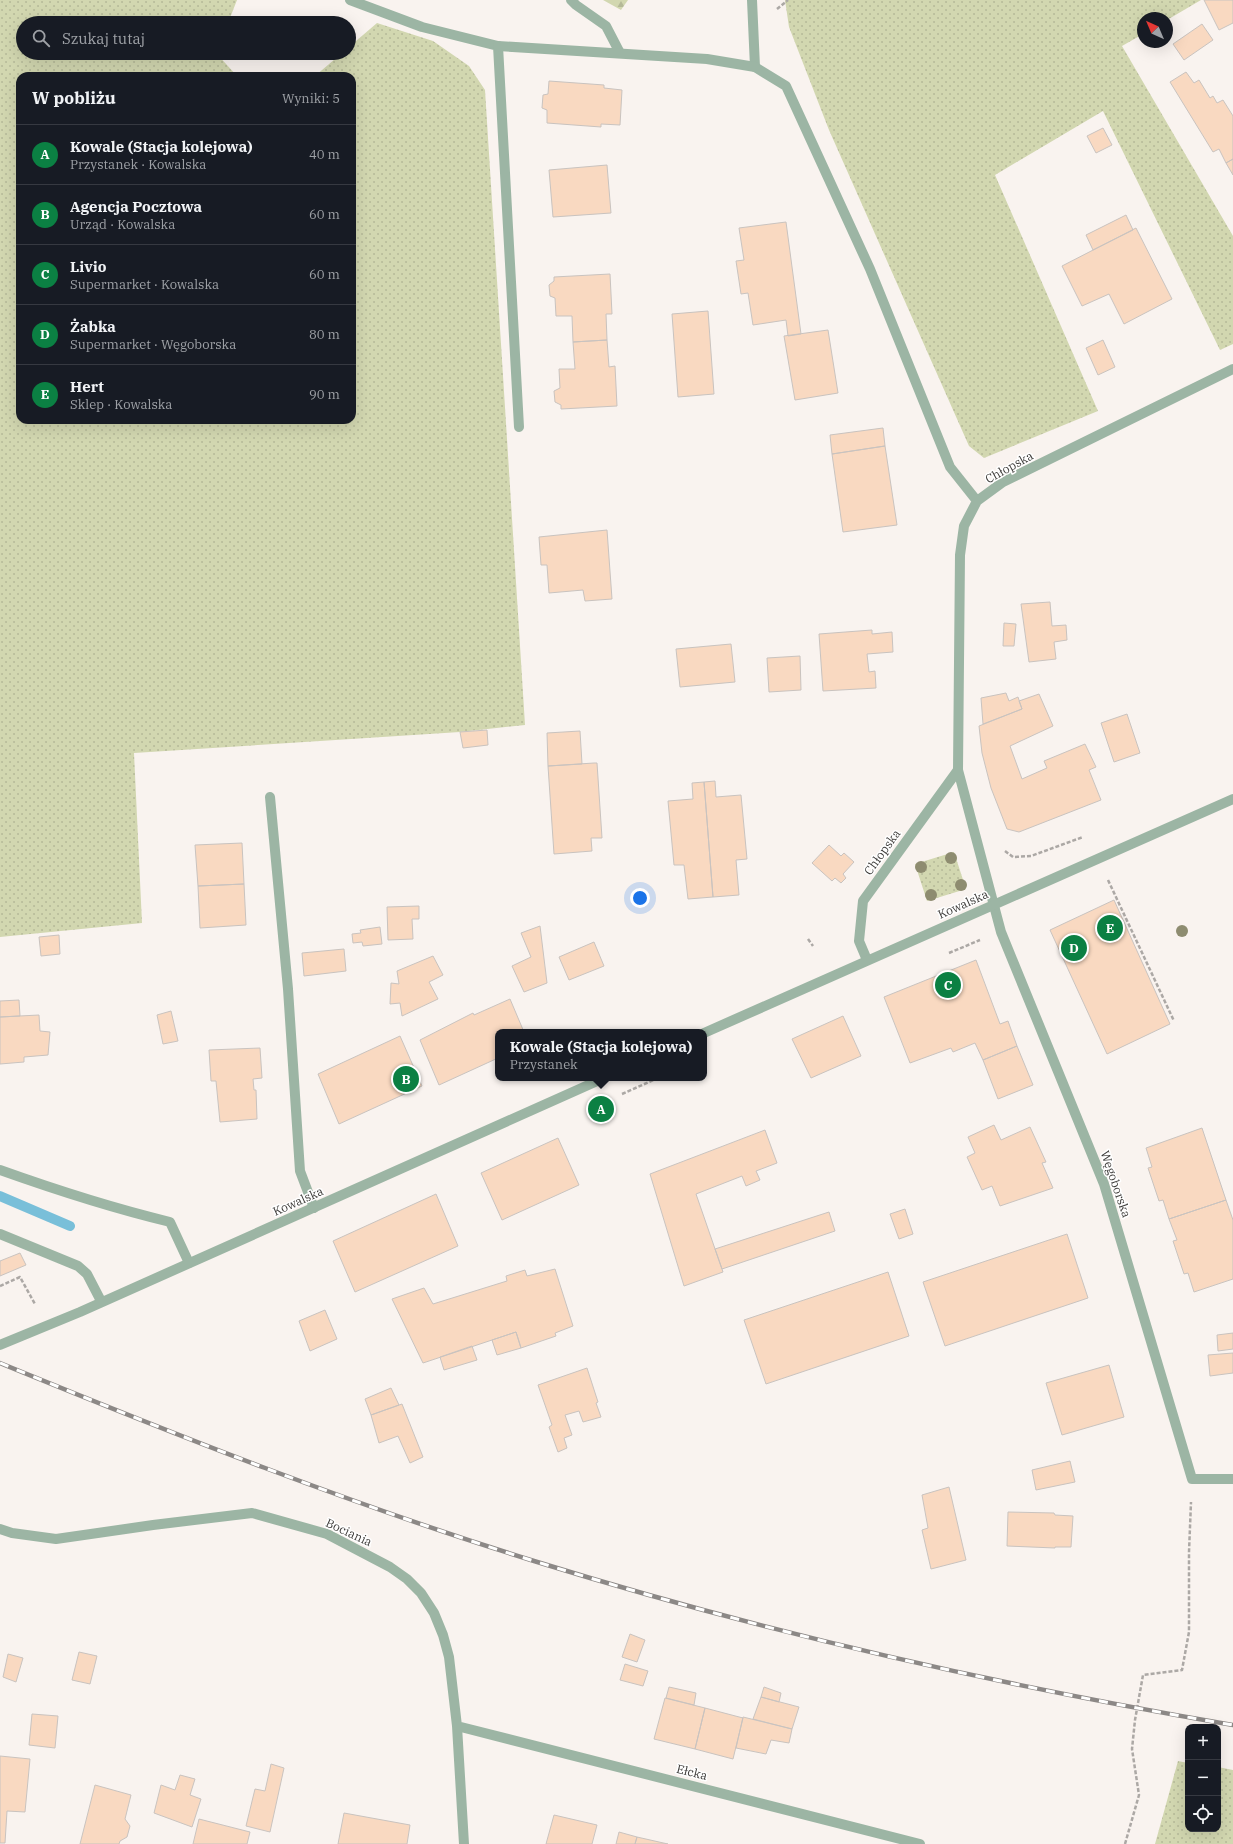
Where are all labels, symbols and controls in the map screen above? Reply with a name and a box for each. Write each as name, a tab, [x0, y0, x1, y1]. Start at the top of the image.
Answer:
north arrow	[1137, 12, 1173, 48]
search box	[16, 16, 356, 60]
icon: search	[30, 27, 52, 49]
text: Szukaj tutaj	[62, 29, 145, 48]
text: W pobliżu	[32, 87, 116, 109]
text: Wyniki: 5	[282, 90, 340, 107]
text: Kowale (Stacja kolejowa)	[70, 137, 253, 156]
text: A	[40, 146, 50, 163]
text: 40 m	[309, 146, 340, 163]
text: Przystanek · Kowalska	[70, 156, 206, 173]
text: Agencja Pocztowa	[70, 197, 202, 216]
text: B	[40, 206, 50, 223]
text: 60 m	[309, 206, 340, 223]
text: Urząd · Kowalska	[70, 216, 175, 233]
text: Livio	[70, 257, 107, 276]
text: C	[41, 266, 49, 283]
text: 60 m	[309, 266, 340, 283]
text: Supermarket · Kowalska	[70, 276, 219, 293]
text: Żabka	[70, 317, 116, 336]
text: D	[40, 326, 50, 343]
text: 80 m	[309, 326, 340, 343]
text: Supermarket · Węgoborska	[70, 336, 236, 353]
text: Hert	[70, 377, 104, 396]
text: E	[41, 386, 49, 403]
text: 90 m	[309, 386, 340, 403]
text: Sklep · Kowalska	[70, 396, 172, 413]
street label: Chłopska	[982, 447, 1036, 486]
street label: Chłopska	[860, 826, 904, 878]
street label: Kowalska	[935, 886, 991, 922]
your location	[630, 888, 650, 908]
pin: E	[1097, 913, 1123, 943]
pin: D	[1061, 933, 1087, 963]
pin: C	[935, 970, 961, 1000]
popup	[495, 1029, 707, 1081]
text: Kowale (Stacja kolejowa)	[510, 1037, 692, 1056]
text: Przystanek	[510, 1056, 578, 1073]
pin: B	[393, 1064, 419, 1094]
pin: A	[588, 1094, 614, 1124]
street label: Węgoborska	[1098, 1149, 1135, 1220]
street label: Kowalska	[270, 1183, 326, 1219]
street label: Bociania	[323, 1515, 375, 1549]
map controls	[1185, 1724, 1221, 1832]
button: +	[1185, 1724, 1221, 1760]
button: −	[1185, 1760, 1221, 1796]
street label: Ełcka	[675, 1761, 709, 1783]
button: locate	[1185, 1796, 1221, 1832]

